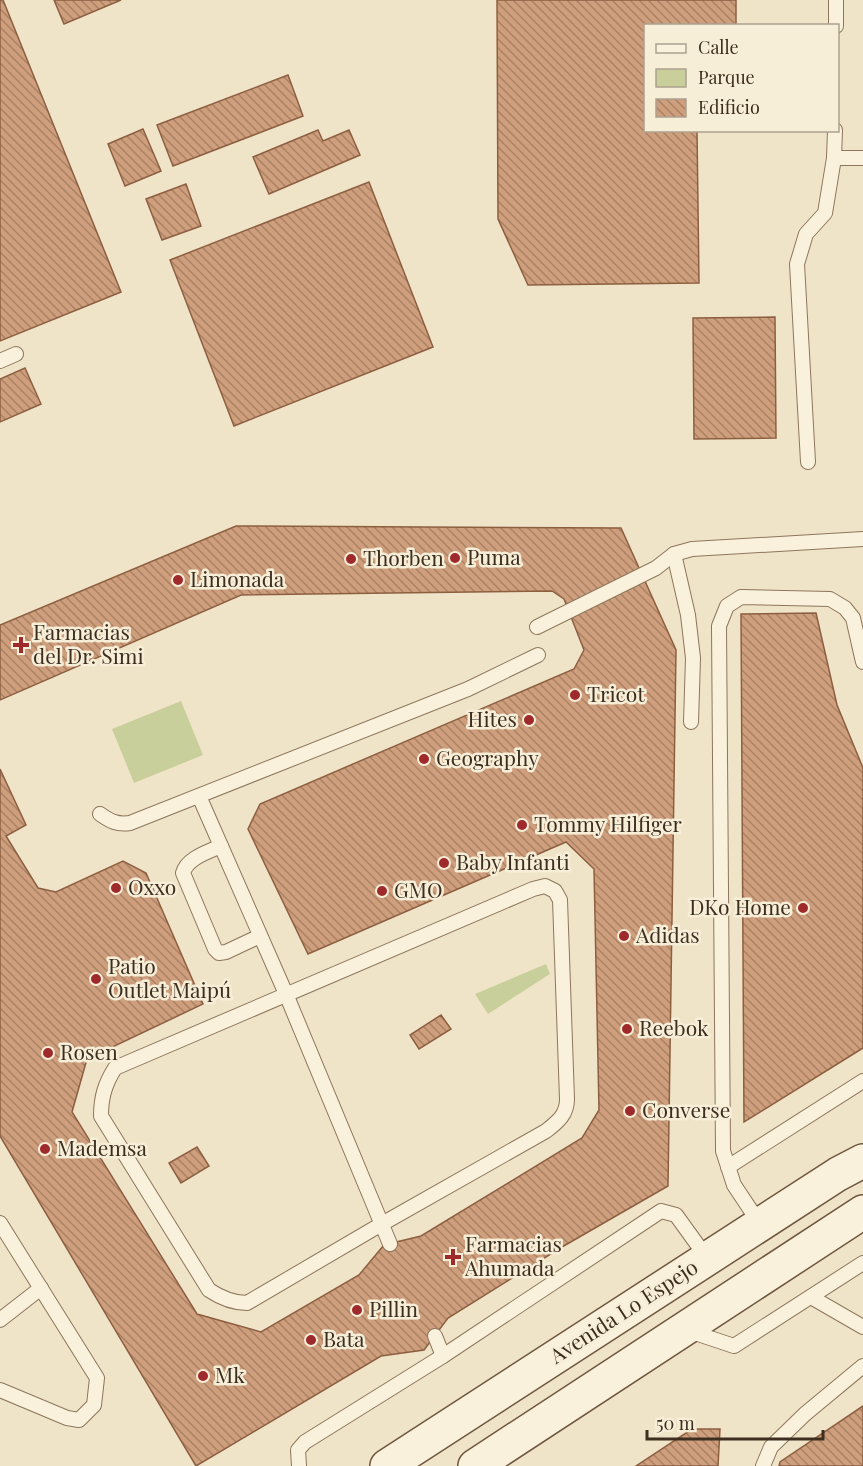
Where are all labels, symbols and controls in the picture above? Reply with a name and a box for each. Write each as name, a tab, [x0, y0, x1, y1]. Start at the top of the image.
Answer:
legend	[644, 24, 839, 132]
text: Calle	[698, 35, 739, 59]
text: Parque	[698, 65, 755, 89]
text: Edificio	[698, 95, 760, 119]
place label: Puma	[467, 542, 521, 570]
place label: Thorben	[363, 543, 444, 571]
marker: Puma	[448, 551, 462, 565]
marker: Thorben	[344, 552, 358, 566]
place label: Limonada	[190, 564, 285, 592]
marker: Limonada	[171, 573, 185, 587]
place label: Farmacias del Dr. Simi	[33, 617, 144, 669]
marker: Farmacias del Dr. Simi	[14, 638, 28, 652]
place label: Tricot	[587, 679, 645, 707]
marker: Tricot	[568, 688, 582, 702]
place label: Hites	[468, 704, 517, 732]
marker: Hites	[522, 713, 536, 727]
place label: Geography	[436, 743, 539, 771]
marker: Geography	[417, 752, 431, 766]
place label: Tommy Hilfiger	[534, 809, 683, 837]
marker: Tommy Hilfiger	[515, 818, 529, 832]
place label: Baby Infanti	[456, 847, 570, 875]
marker: Baby Infanti	[437, 856, 451, 870]
place label: Oxxo	[128, 872, 176, 900]
place label: GMO	[394, 875, 442, 903]
marker: Oxxo	[109, 881, 123, 895]
marker: GMO	[375, 884, 389, 898]
place label: DKo Home	[689, 892, 791, 920]
marker: DKo Home	[796, 901, 810, 915]
place label: Adidas	[635, 920, 700, 948]
marker: Adidas	[617, 929, 631, 943]
place label: Patio Outlet Maipú	[108, 951, 231, 1003]
marker: Patio Outlet Maipú	[89, 972, 103, 986]
place label: Reebok	[639, 1013, 709, 1041]
marker: Reebok	[620, 1022, 634, 1036]
place label: Rosen	[60, 1037, 118, 1065]
marker: Rosen	[41, 1046, 55, 1060]
place label: Converse	[642, 1095, 730, 1123]
marker: Converse	[623, 1104, 637, 1118]
place label: Mademsa	[57, 1133, 148, 1161]
marker: Mademsa	[38, 1142, 52, 1156]
place label: Farmacias Ahumada	[464, 1229, 562, 1281]
marker: Farmacias Ahumada	[446, 1250, 460, 1264]
street label: Avenida Lo Espejo	[543, 1252, 702, 1369]
place label: Pillin	[369, 1294, 419, 1322]
marker: Pillin	[350, 1303, 364, 1317]
place label: Bata	[323, 1324, 365, 1352]
marker: Bata	[304, 1333, 318, 1347]
place label: Mk	[215, 1360, 245, 1388]
marker: Mk	[196, 1369, 210, 1383]
scale bar	[647, 1403, 822, 1441]
text: 50 m	[656, 1411, 695, 1435]

